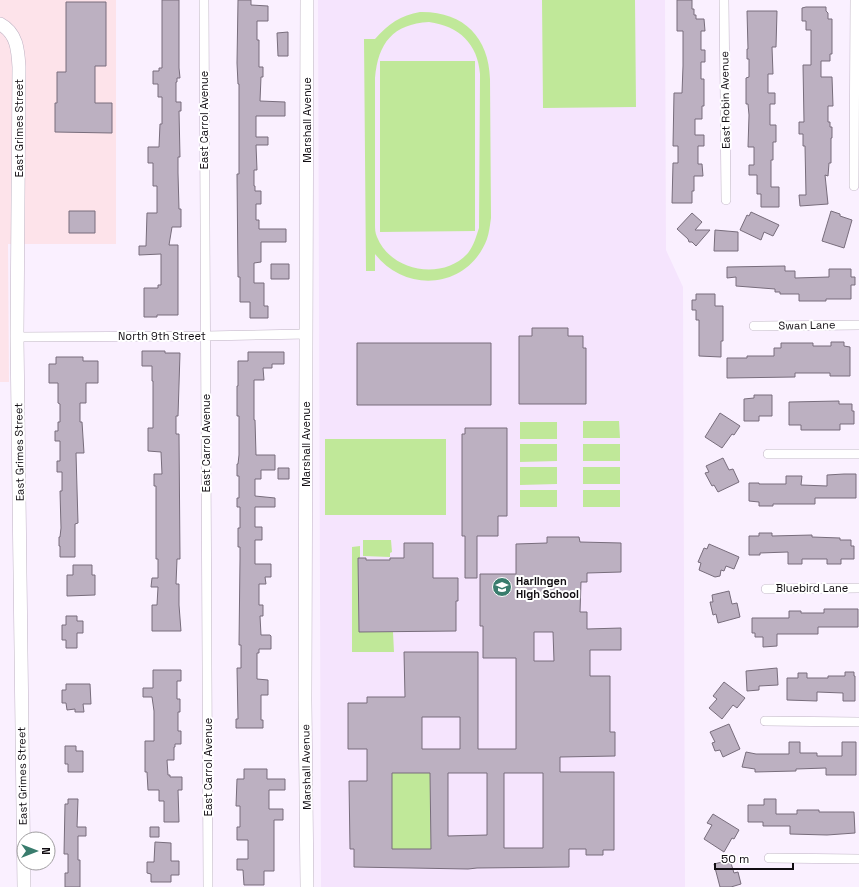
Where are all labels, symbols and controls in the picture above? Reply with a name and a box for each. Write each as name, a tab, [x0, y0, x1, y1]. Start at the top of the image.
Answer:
street label: East Robin Avenue	[717, 51, 733, 149]
street label: East Carrol Avenue	[197, 71, 211, 169]
street label: Marshall Avenue	[300, 77, 314, 163]
street label: East Grimes Street	[12, 79, 26, 177]
street label: Swan Lane	[778, 318, 836, 332]
street label: North 9th Street	[118, 329, 206, 343]
street label: East Carrol Avenue	[199, 394, 213, 492]
street label: Marshall Avenue	[299, 401, 313, 487]
street label: East Grimes Street	[11, 403, 27, 501]
place label: Harlingen High School	[516, 574, 579, 601]
school or university icon: Harlingen High School	[491, 576, 513, 598]
street label: Bluebird Lane	[776, 581, 848, 595]
street label: East Carrol Avenue	[201, 718, 215, 816]
street label: Marshall Avenue	[298, 724, 314, 810]
street label: East Grimes Street	[14, 727, 30, 825]
north arrow	[16, 831, 56, 871]
scale bar	[715, 845, 793, 871]
text: N	[39, 847, 53, 855]
text: 50 m	[721, 851, 749, 867]

